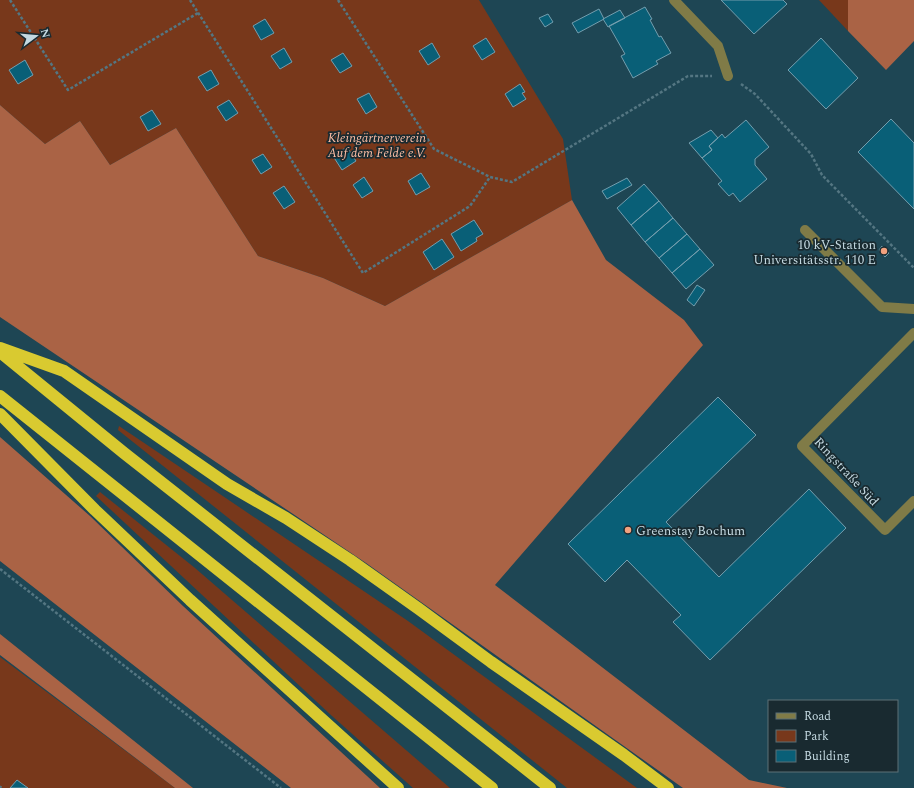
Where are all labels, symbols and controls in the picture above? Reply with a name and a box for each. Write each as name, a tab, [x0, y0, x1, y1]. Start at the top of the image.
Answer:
north arrow	[16, 16, 56, 56]
text: N	[36, 27, 55, 40]
park label: Kleingärtnerverein Auf dem Felde e.V.	[327, 128, 426, 163]
place label: 10 kV-Station Universitätsstr. 110 E	[753, 235, 876, 270]
marker: 10 kV-Station Universitätsstr. 110 E	[879, 246, 889, 256]
street label: Ringstraße Süd	[809, 433, 884, 511]
place label: Greenstay Bochum	[636, 521, 745, 541]
marker: Greenstay Bochum	[623, 525, 633, 535]
legend	[768, 700, 898, 772]
text: Road	[804, 707, 831, 726]
text: Park	[804, 727, 829, 746]
text: Building	[804, 747, 850, 766]

